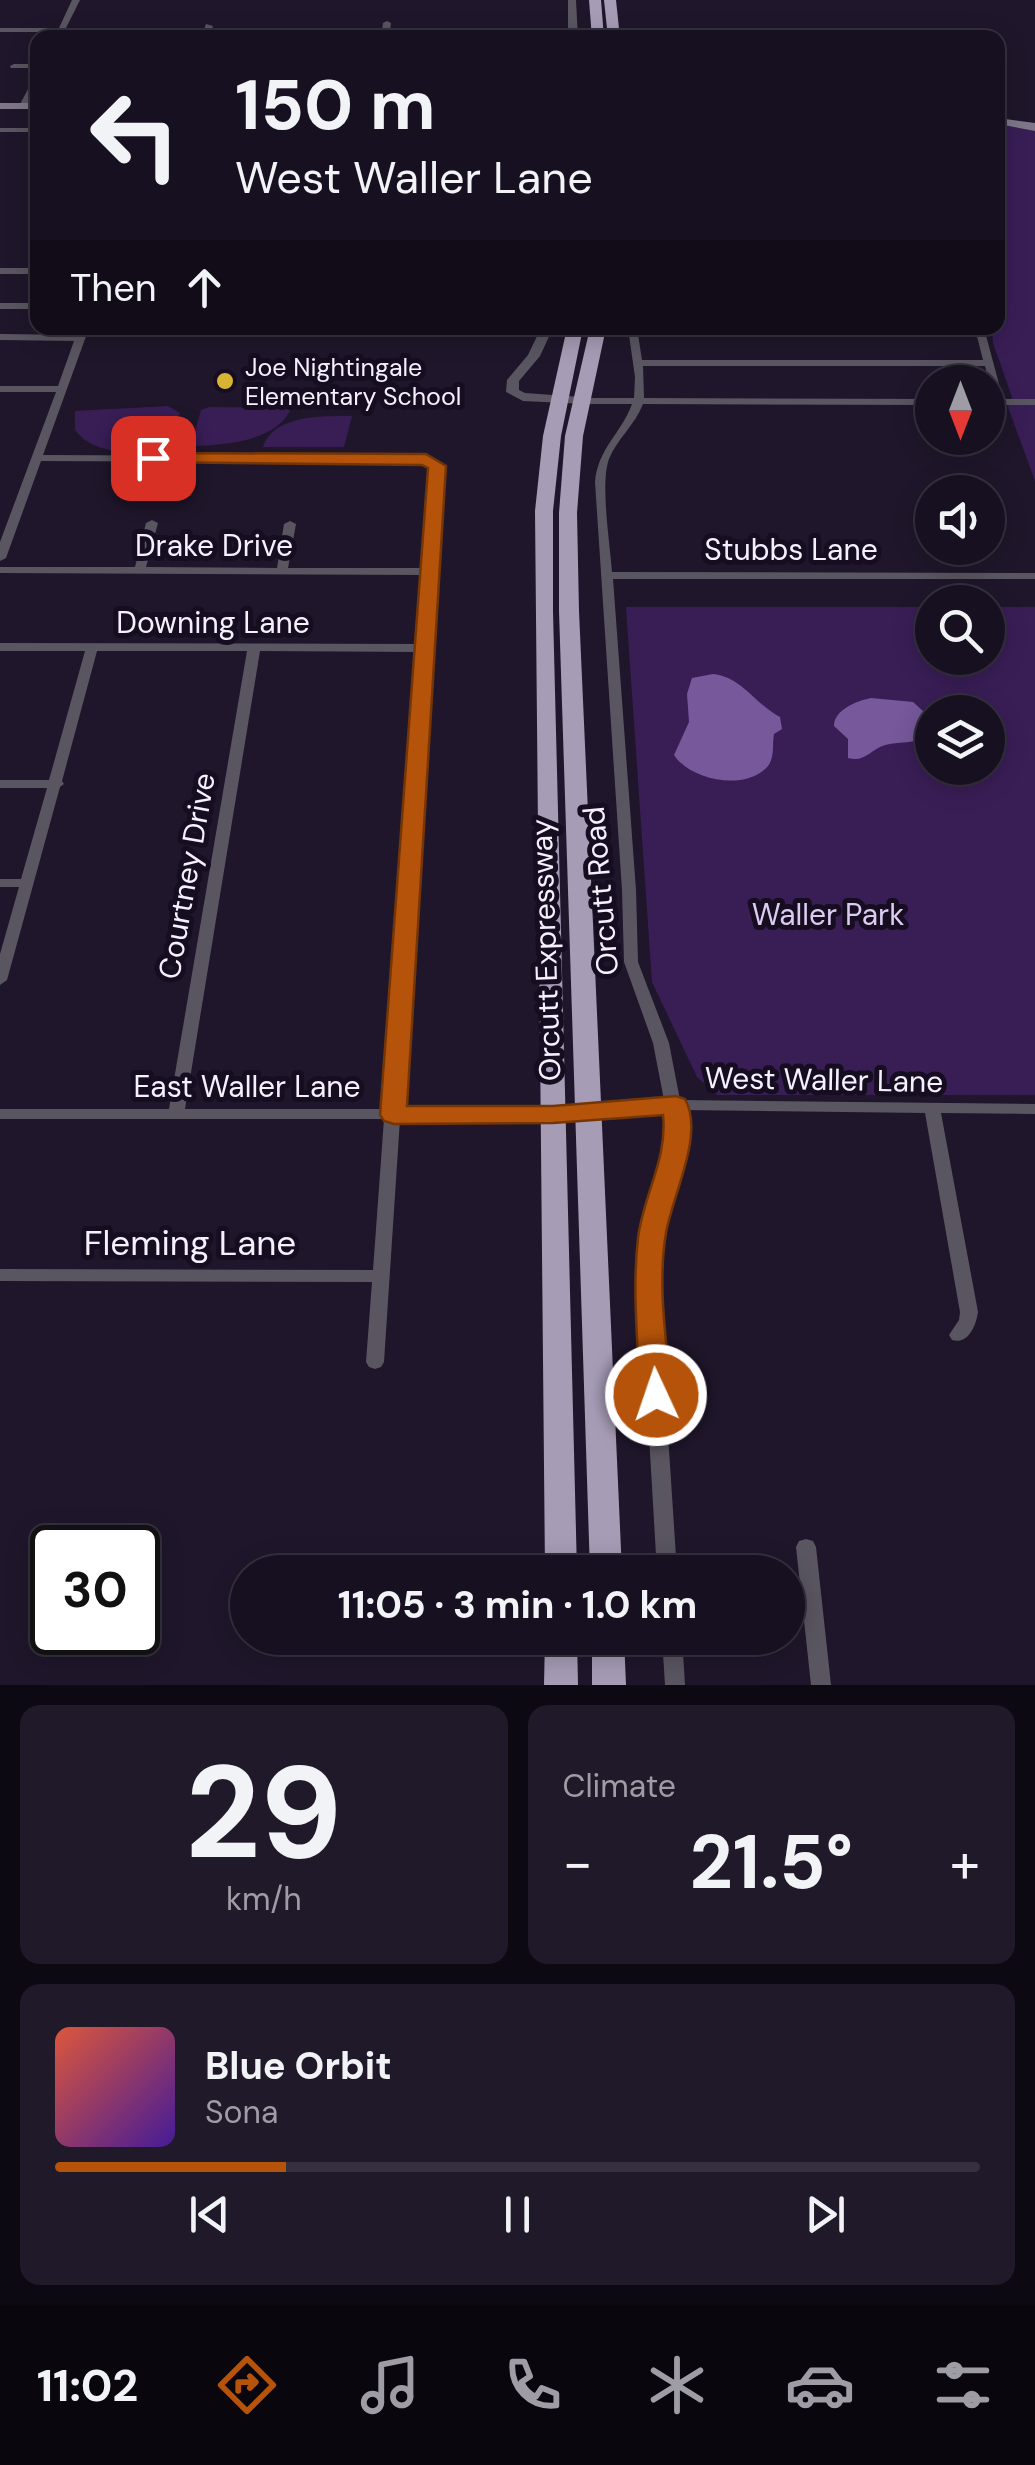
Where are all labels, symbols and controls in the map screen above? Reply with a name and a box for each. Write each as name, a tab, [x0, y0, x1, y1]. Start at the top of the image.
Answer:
text: 150 m	[235, 60, 436, 151]
icon: left	[70, 70, 200, 200]
text: West Waller Lane	[235, 148, 593, 207]
icon: ahead	[177, 260, 232, 315]
text: Then	[70, 263, 157, 313]
place label: Joe Nightingale Elementary School	[245, 351, 461, 413]
north arrow	[915, 365, 1005, 455]
map controls	[915, 365, 1005, 785]
marker: Joe Nightingale Elementary School	[214, 370, 236, 392]
pin	[111, 416, 196, 501]
icon: arrive	[126, 431, 181, 486]
button: sound	[915, 475, 1005, 565]
street label: Drake Drive	[135, 526, 293, 565]
street label: Stubbs Lane	[704, 530, 878, 569]
button: search	[915, 585, 1005, 675]
street label: Downing Lane	[116, 603, 310, 642]
button: layers	[915, 695, 1005, 785]
street label: Courtney Drive	[149, 770, 224, 982]
street label: Orcutt Road	[574, 805, 627, 977]
street label: Orcutt Expressway	[521, 818, 570, 1082]
park label: Waller Park	[752, 895, 904, 934]
street label: West Waller Lane	[704, 1058, 944, 1101]
street label: East Waller Lane	[133, 1067, 361, 1106]
street label: Fleming Lane	[84, 1220, 296, 1266]
position arrow	[604, 1343, 708, 1447]
speed limit sign: 30	[30, 1525, 160, 1655]
text: 11:05 · 3 min · 1.0 km	[338, 1580, 697, 1630]
text: 29	[185, 1728, 342, 1897]
text: Climate	[563, 1765, 676, 1807]
text: 21.5°	[690, 1814, 853, 1911]
text: −	[563, 1827, 593, 1899]
text: +	[950, 1827, 980, 1899]
text: km/h	[226, 1878, 302, 1920]
text: Blue Orbit	[205, 2041, 392, 2091]
text: Sona	[205, 2091, 278, 2133]
icon: previous	[182, 2187, 237, 2242]
icon: pause	[490, 2187, 545, 2242]
icon: next	[798, 2187, 853, 2242]
icon: directions	[212, 2350, 282, 2420]
icon: music	[355, 2350, 425, 2420]
icon: phone	[498, 2350, 568, 2420]
icon: climate	[642, 2350, 712, 2420]
icon: car	[785, 2350, 855, 2420]
icon: filters	[928, 2350, 998, 2420]
text: 11:02	[37, 2356, 138, 2415]

